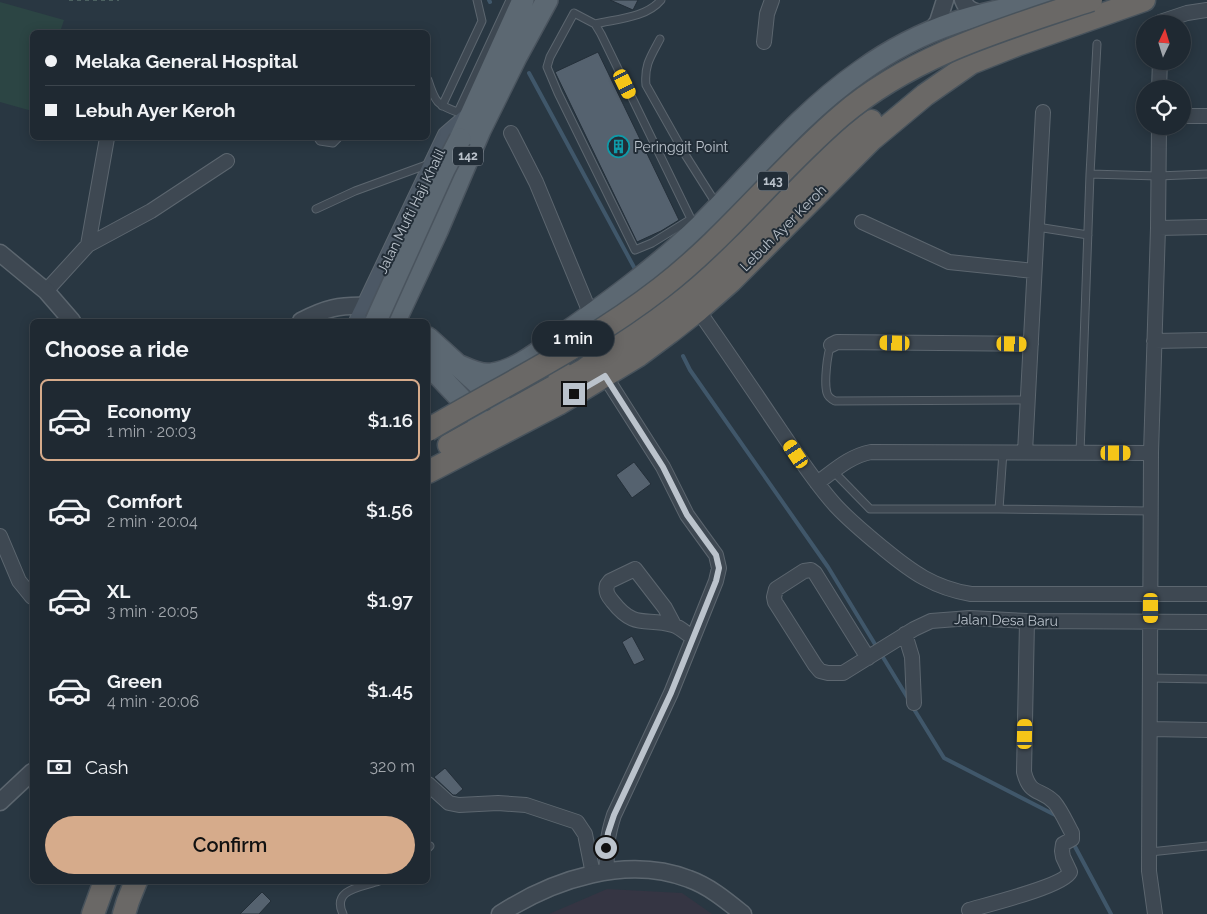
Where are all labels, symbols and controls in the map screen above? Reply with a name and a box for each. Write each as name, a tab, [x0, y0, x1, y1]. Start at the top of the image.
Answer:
north arrow	[1136, 15, 1191, 70]
map controls	[1136, 15, 1191, 135]
text: Melaka General Hospital	[75, 50, 298, 72]
car	[611, 67, 638, 101]
button: locate	[1136, 80, 1191, 135]
text: Lebuh Ayer Keroh	[75, 99, 235, 121]
building icon: Peringgit Point	[606, 135, 630, 159]
place label: Peringgit Point	[634, 139, 729, 155]
street label: Jalan Mufti Haji Khalil	[374, 146, 448, 276]
road number: 142	[453, 146, 483, 166]
road number: 143	[758, 172, 788, 190]
street label: Lebuh Ayer Keroh	[737, 182, 829, 274]
callout: 1 min	[533, 322, 615, 356]
text: 1 min	[553, 329, 593, 348]
car	[879, 335, 910, 351]
text: Choose a ride	[45, 336, 189, 362]
car	[996, 336, 1027, 352]
route end	[563, 383, 585, 405]
icon: car	[47, 398, 92, 443]
text: Economy	[107, 400, 191, 422]
text: $1.16	[368, 409, 413, 431]
text: 1 min · 20:03	[107, 422, 196, 441]
car	[781, 437, 810, 471]
car	[1101, 446, 1131, 461]
icon: car	[47, 488, 92, 533]
text: Comfort	[107, 490, 182, 512]
text: $1.56	[366, 499, 413, 521]
text: 2 min · 20:04	[107, 512, 198, 531]
icon: car	[47, 578, 92, 623]
text: XL	[107, 580, 130, 602]
text: $1.97	[366, 589, 413, 611]
car	[1143, 593, 1158, 623]
text: 3 min · 20:05	[107, 602, 198, 621]
street label: Jalan Desa Baru	[954, 611, 1058, 629]
icon: car	[47, 668, 92, 713]
text: Green	[107, 670, 162, 692]
text: $1.45	[367, 679, 413, 701]
text: 4 min · 20:06	[107, 692, 199, 711]
car	[1017, 719, 1032, 749]
icon: cash	[45, 753, 73, 781]
text: Cash	[85, 756, 129, 778]
text: 320 m	[370, 757, 415, 776]
button: Confirm	[45, 816, 415, 874]
route start	[595, 837, 617, 859]

